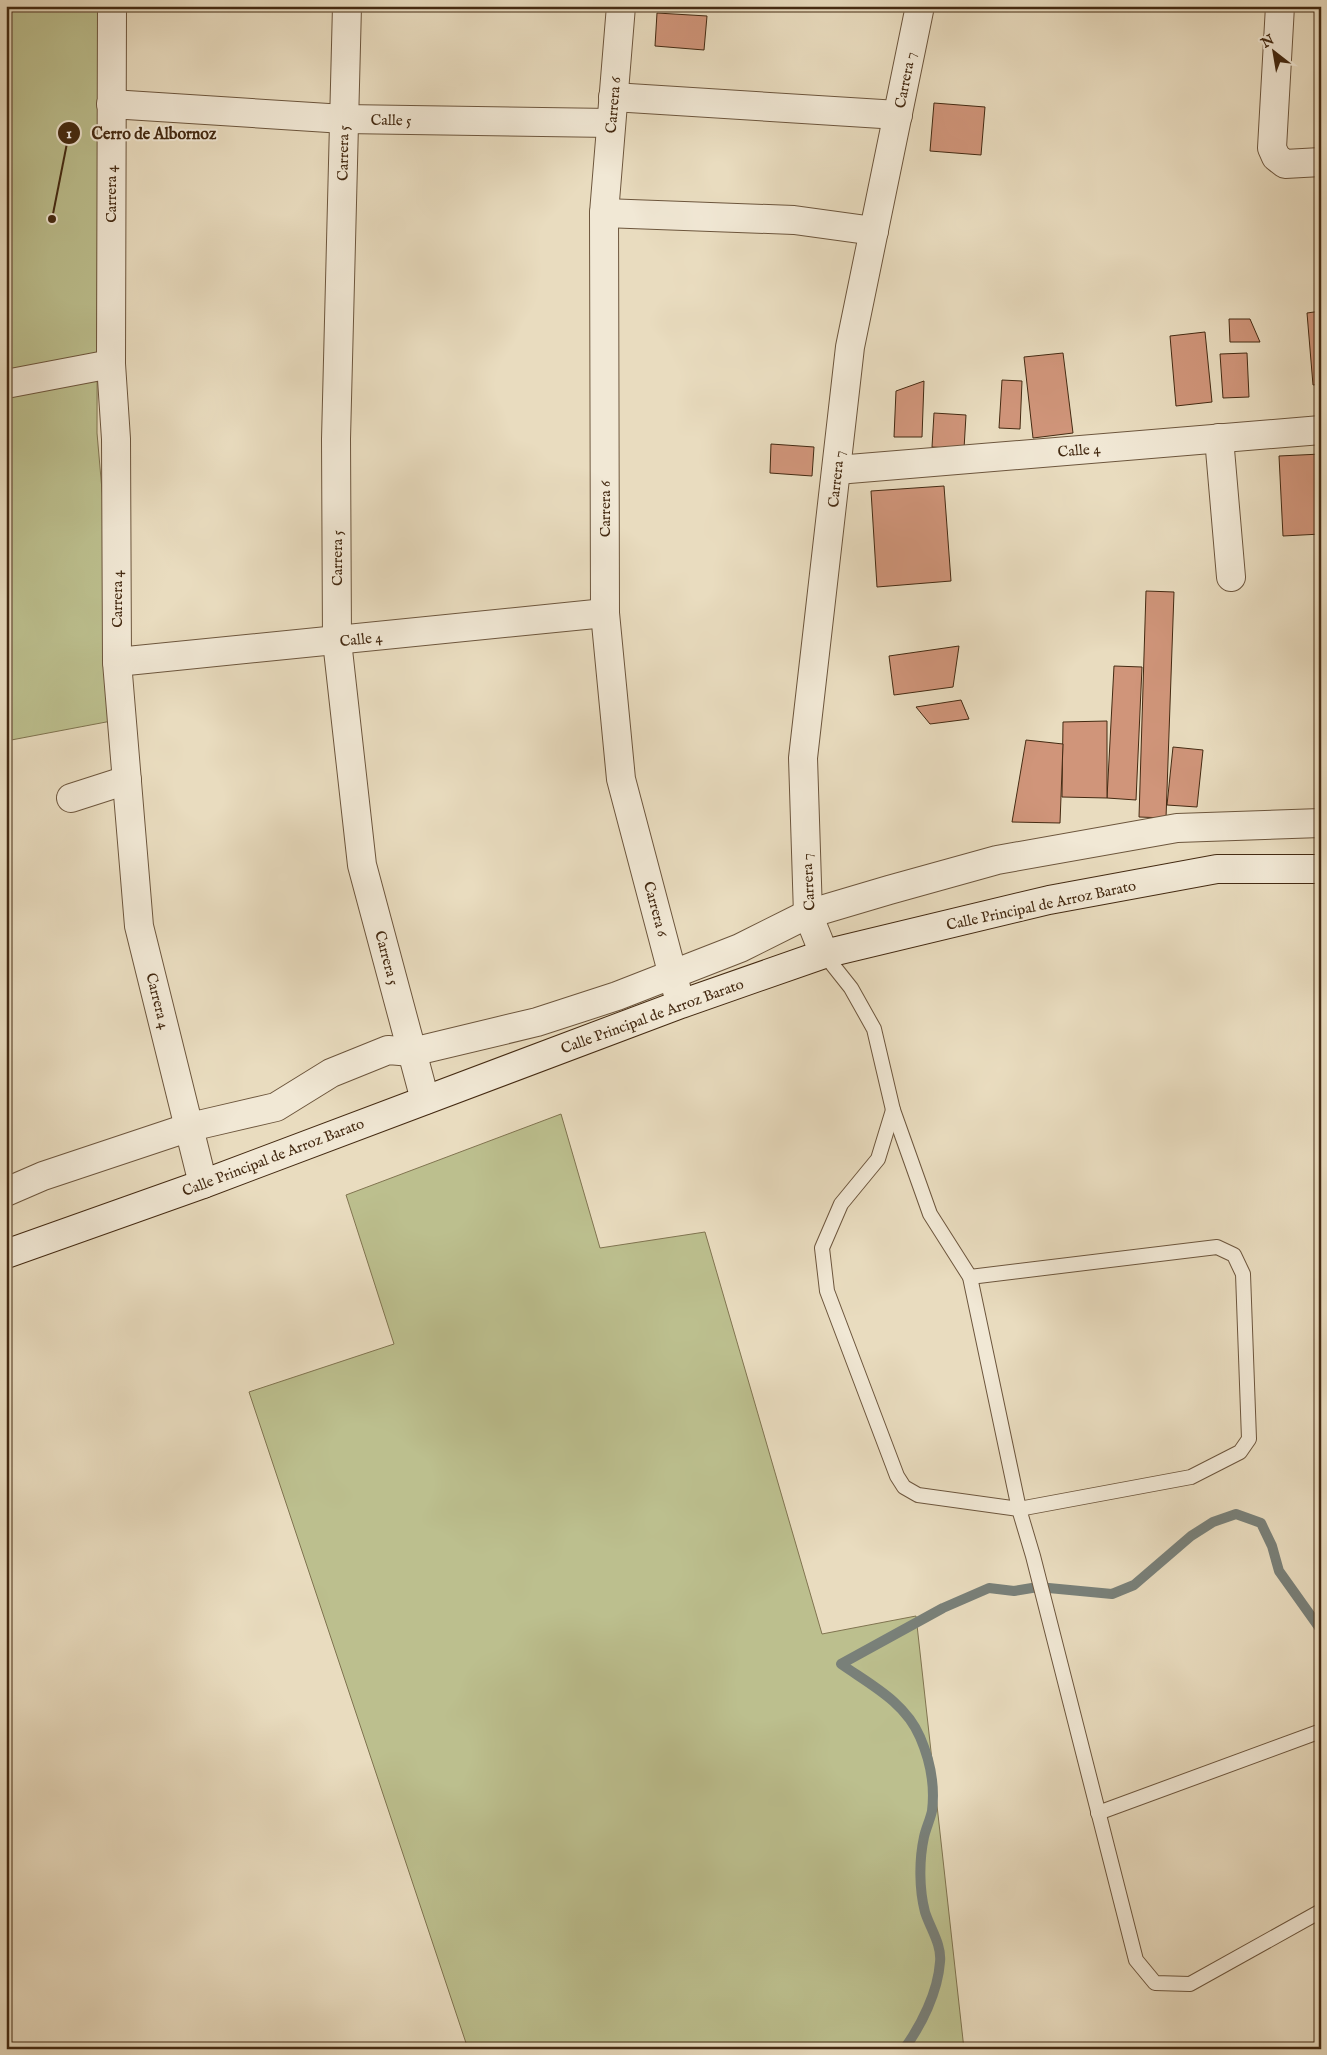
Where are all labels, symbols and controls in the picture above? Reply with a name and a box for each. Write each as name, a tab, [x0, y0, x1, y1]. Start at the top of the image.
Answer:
north arrow	[1250, 28, 1300, 78]
text: N	[1257, 31, 1278, 53]
street label: Carrera 7	[891, 50, 920, 110]
street label: Carrera 6	[602, 75, 625, 134]
street label: Calle 5	[370, 111, 412, 130]
callout: Cerro de Albornoz	[57, 117, 226, 148]
text: 1	[66, 124, 72, 143]
street label: Carrera 5	[334, 124, 353, 181]
text: Cerro de Albornoz	[92, 125, 217, 145]
street label: Carrera 4	[102, 164, 121, 223]
street label: Calle 4	[1057, 439, 1102, 462]
street label: Carrera 7	[824, 450, 849, 509]
street label: Carrera 6	[596, 480, 615, 537]
street label: Carrera 5	[328, 530, 347, 586]
street label: Carrera 4	[108, 569, 127, 628]
street label: Calle 4	[339, 628, 384, 651]
street label: Carrera 7	[798, 853, 819, 911]
street label: Calle Principal de Arroz Barato	[945, 876, 1138, 935]
street label: Carrera 6	[639, 879, 672, 940]
street label: Carrera 5	[370, 929, 403, 988]
street label: Carrera 4	[141, 971, 174, 1032]
street label: Calle Principal de Arroz Barato	[558, 974, 746, 1058]
street label: Calle Principal de Arroz Barato	[180, 1114, 367, 1201]

